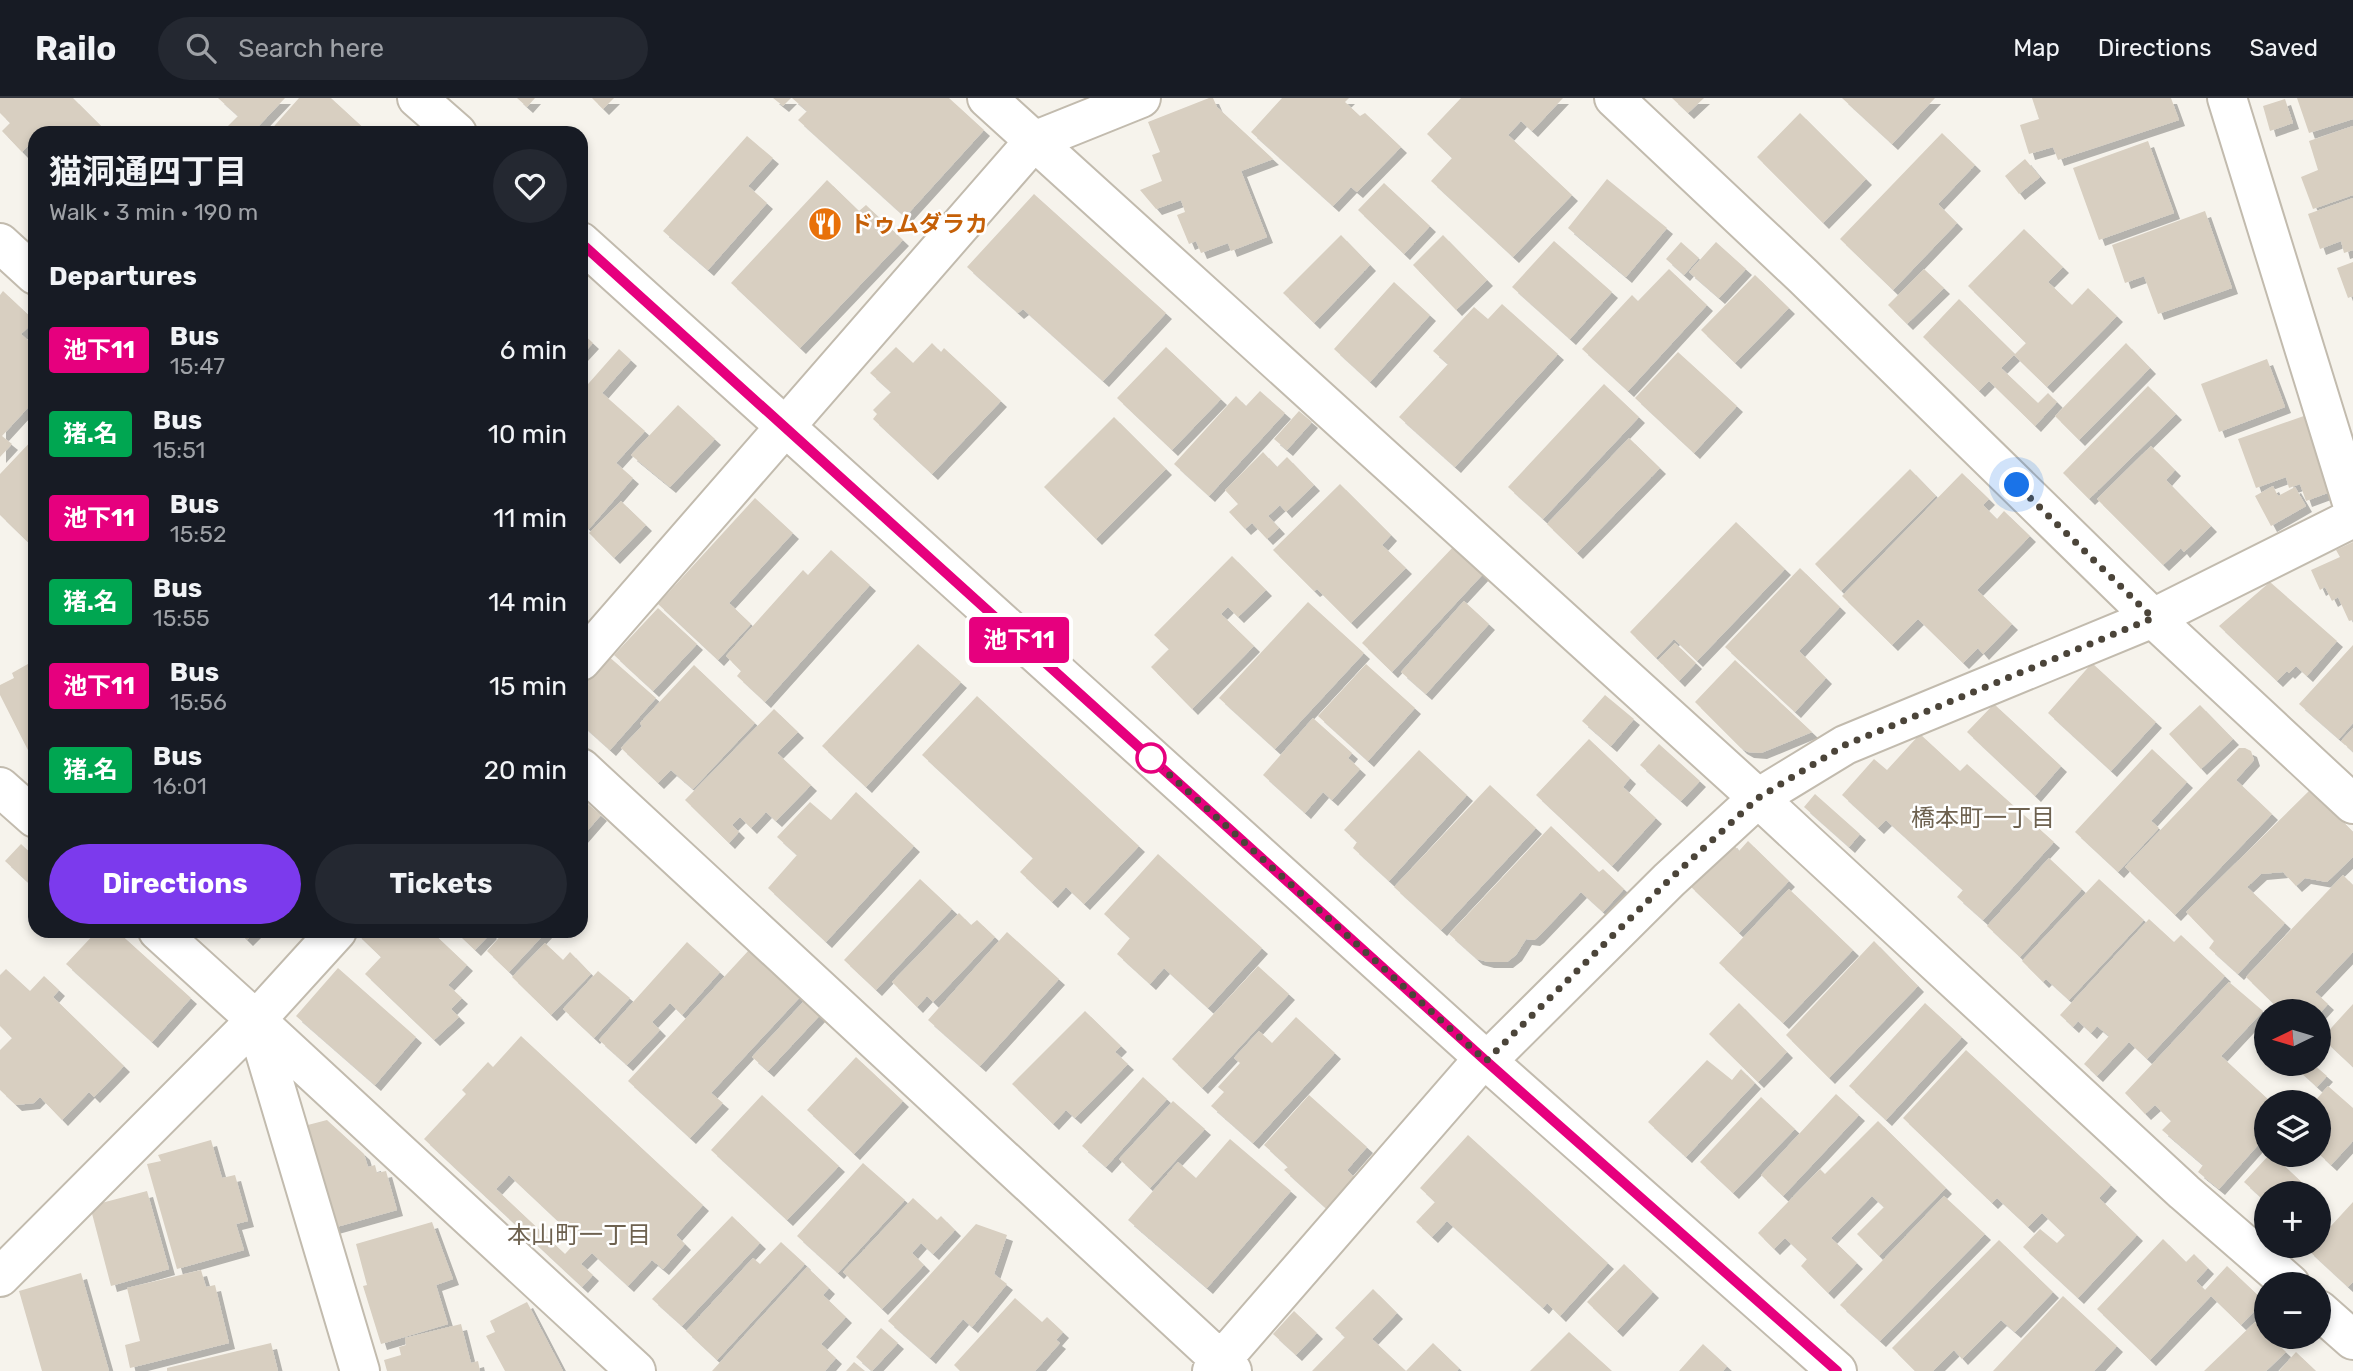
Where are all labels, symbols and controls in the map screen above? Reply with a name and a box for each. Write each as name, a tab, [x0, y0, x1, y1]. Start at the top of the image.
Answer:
search box	[158, 17, 648, 80]
text: Railo	[35, 29, 116, 68]
icon: search	[182, 29, 220, 67]
text: Search here	[238, 33, 384, 64]
text: Map	[2013, 34, 2060, 62]
text: Directions	[2098, 34, 2211, 62]
text: Saved	[2249, 34, 2318, 62]
button: heart	[493, 149, 567, 223]
text: 猫洞通四丁目	[49, 152, 247, 191]
text: Walk · 3 min · 190 m	[49, 198, 258, 226]
restaurant icon: ドゥムダラカ	[806, 205, 844, 243]
place label: ドゥムダラカ	[850, 210, 988, 238]
text: Departures	[49, 261, 197, 292]
text: Bus	[170, 321, 219, 352]
text: 6 min	[500, 335, 567, 366]
text: 池下11	[63, 336, 135, 364]
text: 15:47	[170, 352, 225, 380]
text: Bus	[153, 405, 202, 436]
text: 10 min	[488, 419, 567, 450]
text: 猪.名	[63, 420, 118, 448]
text: 15:51	[153, 436, 205, 464]
your location	[1999, 467, 2034, 502]
text: Bus	[170, 489, 219, 520]
text: 11 min	[493, 503, 567, 534]
text: 池下11	[63, 504, 135, 532]
text: 15:52	[170, 520, 226, 548]
text: Bus	[153, 573, 202, 604]
text: 14 min	[488, 587, 567, 618]
text: 猪.名	[63, 588, 118, 616]
text: 15:55	[153, 604, 210, 632]
line badge: 池下11	[970, 617, 1068, 663]
text: 池下11	[983, 626, 1055, 654]
text: Bus	[170, 657, 219, 688]
text: 15 min	[489, 671, 567, 702]
text: 池下11	[63, 672, 135, 700]
text: 15:56	[170, 688, 227, 716]
text: Bus	[153, 741, 202, 772]
unlabelled marker	[1136, 743, 1166, 773]
text: 20 min	[484, 755, 567, 786]
text: 猪.名	[63, 756, 118, 784]
text: 16:01	[153, 772, 207, 800]
district label: 橋本町一丁目	[1911, 804, 2055, 832]
button: Directions	[49, 844, 301, 924]
button: Tickets	[315, 844, 567, 924]
north arrow	[2254, 999, 2331, 1076]
map controls	[2254, 999, 2331, 1349]
button: layers	[2254, 1090, 2331, 1167]
button: +	[2254, 1181, 2331, 1258]
district label: 本山町一丁目	[507, 1221, 651, 1249]
button: −	[2254, 1272, 2331, 1349]

